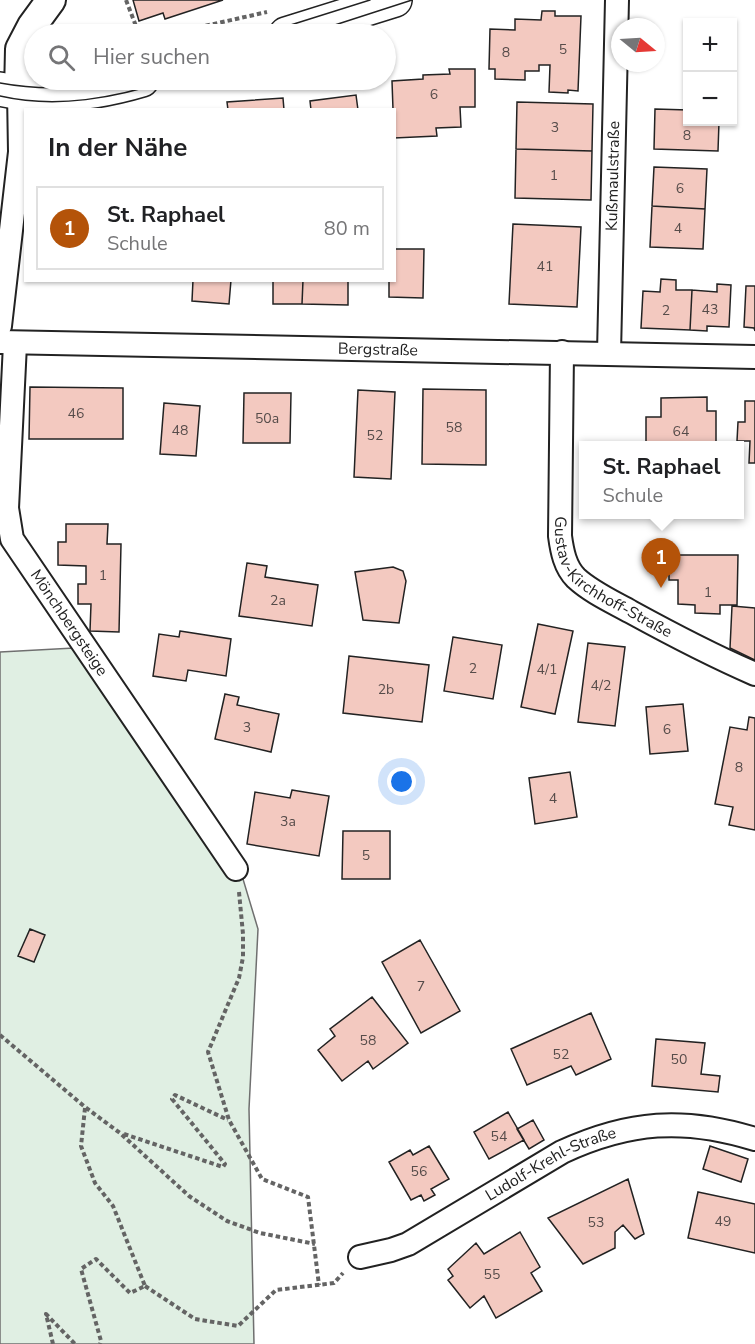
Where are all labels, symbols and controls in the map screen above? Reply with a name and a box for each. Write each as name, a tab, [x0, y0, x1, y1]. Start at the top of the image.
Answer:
north arrow	[611, 18, 665, 72]
map controls	[683, 18, 737, 126]
button: +	[683, 18, 737, 72]
search box	[24, 24, 396, 90]
house number: 5	[559, 40, 567, 59]
icon: search	[45, 41, 78, 74]
text: Hier suchen	[93, 42, 210, 72]
house number: 8	[502, 43, 510, 62]
button: −	[683, 72, 737, 126]
house number: 6	[430, 85, 438, 104]
house number: 3	[551, 118, 559, 137]
street label: Kußmaulstraße	[601, 121, 625, 231]
house number: 8	[683, 126, 691, 145]
text: In der Nähe	[48, 130, 187, 165]
house number: 1	[550, 166, 558, 185]
house number: 6	[676, 179, 684, 198]
text: St. Raphael	[107, 200, 225, 230]
text: 1	[64, 215, 76, 242]
text: 80 m	[324, 215, 370, 242]
house number: 4	[674, 219, 682, 238]
text: Schule	[107, 230, 168, 257]
house number: 41	[537, 257, 553, 276]
house number: 43	[702, 300, 718, 319]
house number: 2	[662, 301, 670, 320]
street label: Bergstraße	[338, 338, 418, 361]
house number: 46	[68, 404, 84, 423]
house number: 50a	[255, 409, 279, 428]
house number: 58	[446, 418, 462, 437]
house number: 48	[172, 421, 188, 440]
house number: 64	[673, 422, 689, 441]
house number: 52	[367, 426, 383, 445]
popup	[579, 441, 744, 519]
text: St. Raphael	[602, 452, 721, 482]
text: Schule	[602, 482, 663, 509]
street label: Gustav-Kirchhoff-Straße	[549, 516, 676, 643]
pin: 1	[642, 538, 680, 588]
street label: Mönchbergsteige	[25, 565, 113, 681]
house number: 1	[99, 566, 107, 585]
house number: 1	[704, 583, 712, 602]
house number: 2a	[270, 591, 286, 610]
house number: 2	[469, 659, 477, 678]
house number: 4/1	[537, 660, 557, 679]
house number: 4/2	[591, 676, 611, 695]
house number: 2b	[378, 680, 394, 699]
house number: 3	[243, 718, 251, 737]
house number: 6	[663, 720, 671, 739]
house number: 8	[735, 758, 743, 777]
your location	[387, 767, 416, 796]
house number: 4	[549, 789, 557, 808]
house number: 3a	[280, 812, 296, 831]
house number: 5	[362, 846, 370, 865]
house number: 7	[417, 977, 425, 996]
house number: 58	[360, 1031, 376, 1050]
house number: 52	[553, 1045, 569, 1064]
house number: 50	[671, 1050, 687, 1069]
street label: Ludolf-Krehl-Straße	[481, 1122, 619, 1206]
house number: 54	[491, 1127, 507, 1146]
house number: 56	[411, 1162, 427, 1181]
house number: 49	[715, 1212, 731, 1231]
house number: 53	[588, 1213, 604, 1232]
house number: 55	[484, 1265, 500, 1284]

